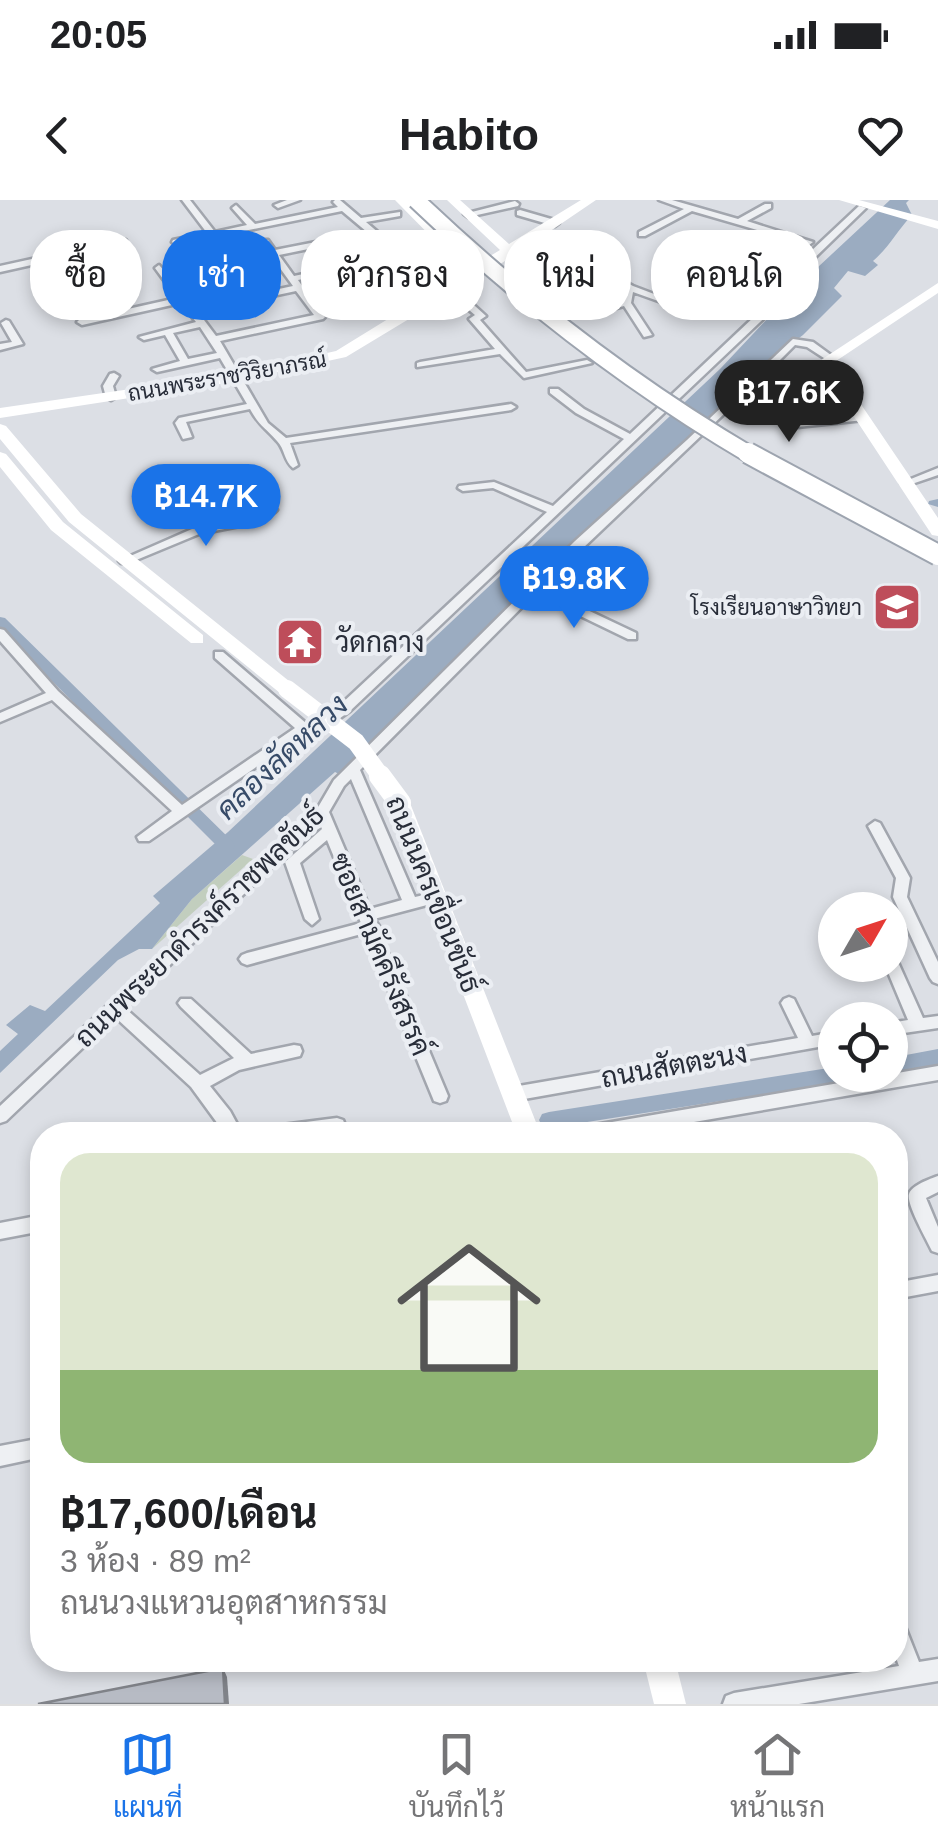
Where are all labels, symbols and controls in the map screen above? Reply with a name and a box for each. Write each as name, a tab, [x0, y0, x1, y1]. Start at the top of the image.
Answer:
text: 20:05	[50, 14, 147, 56]
icon: back	[30, 108, 85, 163]
icon: heart	[853, 108, 908, 163]
text: Habito	[399, 109, 539, 160]
chip: ซื้อ	[30, 230, 142, 320]
chip: เช่า	[162, 230, 281, 320]
chip: ตัวกรอง	[301, 230, 484, 320]
chip: ใหม่	[504, 230, 631, 320]
chip: คอนโด	[651, 230, 819, 320]
street label: ถนนพระราชวิริยาภรณ์	[125, 345, 328, 406]
pin: ฿17.6K	[708, 360, 870, 445]
text: ฿17.6K	[737, 374, 841, 410]
pin: ฿14.7K	[125, 464, 287, 549]
text: ฿14.7K	[154, 478, 258, 514]
pin: ฿19.8K	[493, 546, 655, 631]
text: ฿19.8K	[522, 560, 626, 596]
school or university icon: โรงเรียนอาษาวิทยา	[871, 581, 923, 633]
place label: โรงเรียนอาษาวิทยา	[690, 593, 862, 620]
temple icon: วัดกลาง	[274, 616, 326, 668]
place label: วัดกลาง	[335, 624, 425, 658]
water label: คลองลัดหลวง	[208, 686, 354, 826]
street label: ถนนนครเขื่อนขันธ์	[380, 788, 495, 997]
street label: ถนนพระยาดำรงค์ราชพลขันธ์	[66, 796, 330, 1053]
street label: ซอยสามัคคีรังสรรค์	[324, 847, 441, 1060]
north arrow	[818, 892, 908, 982]
map controls	[818, 892, 908, 1092]
button: locate	[818, 1002, 908, 1092]
street label: ถนนสัตตะนง	[598, 1034, 750, 1094]
icon: home	[379, 1218, 559, 1398]
text: ฿17,600/เดือน	[60, 1490, 317, 1537]
text: 3 ห้อง · 89 m²	[60, 1543, 251, 1579]
text: ถนนวงแหวนอุตสาหกรรม	[60, 1585, 388, 1621]
tab: แผนที่	[113, 1727, 183, 1824]
tab: บันทึกไว้	[409, 1727, 504, 1824]
tab: หน้าแรก	[730, 1727, 825, 1824]

